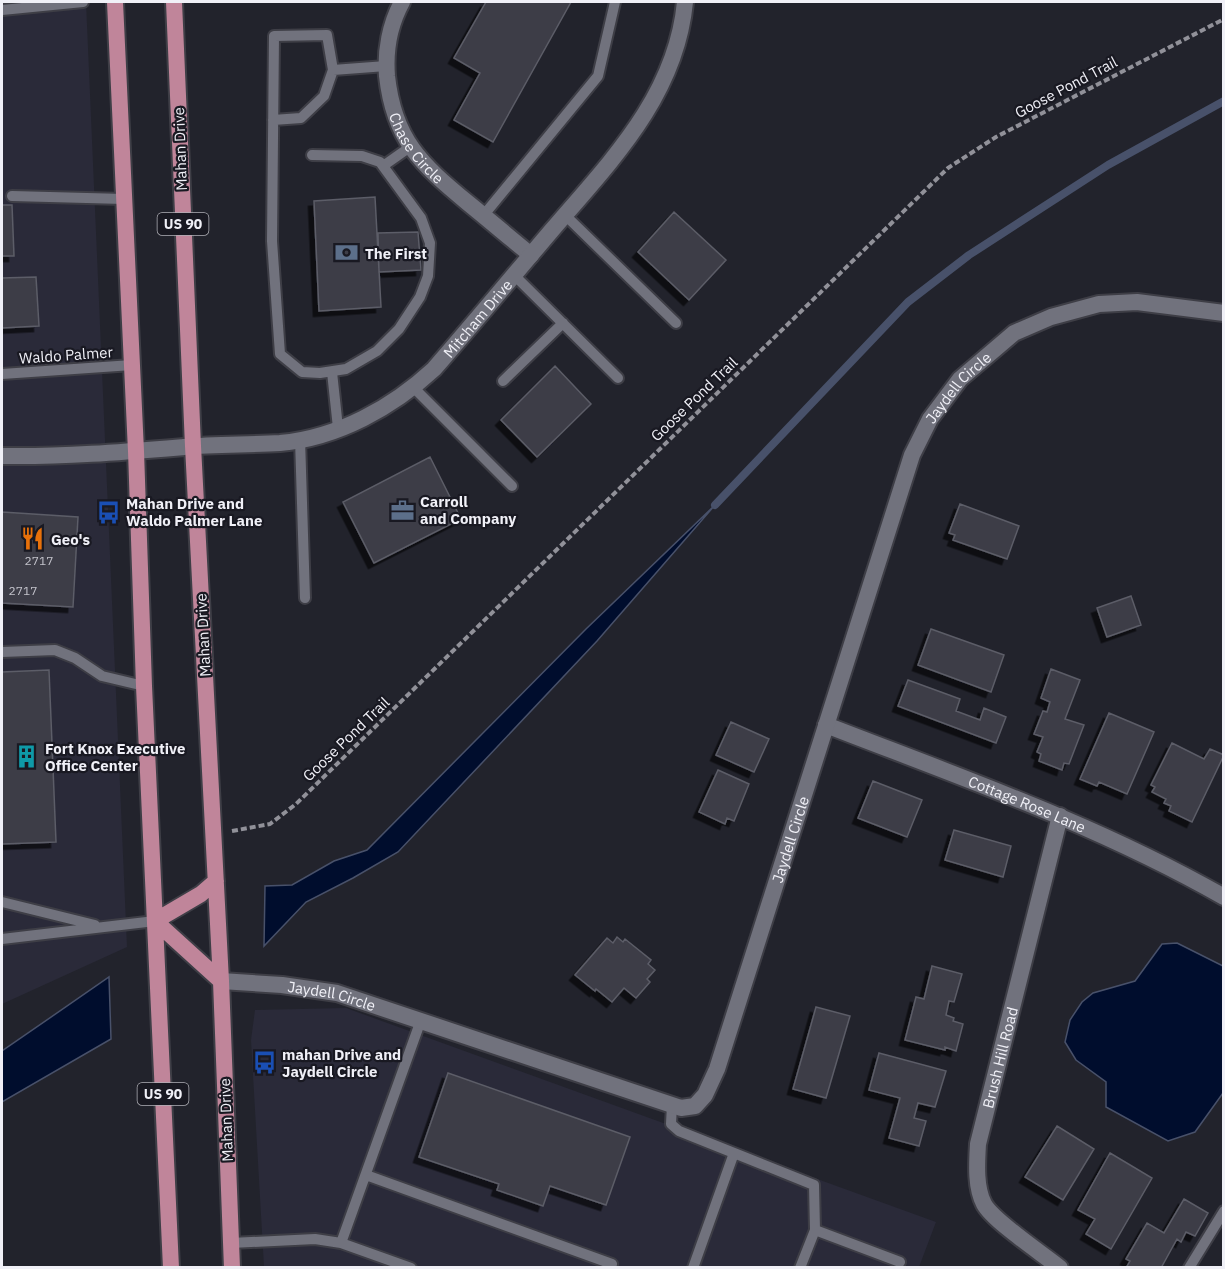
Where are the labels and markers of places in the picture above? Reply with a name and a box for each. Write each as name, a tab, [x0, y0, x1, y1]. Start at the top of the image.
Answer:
bank icon: The First	[334, 240, 360, 266]
place label: The First	[365, 244, 427, 263]
place label: Carroll and Company	[420, 492, 516, 528]
place label: Mahan Drive and Waldo Palmer Lane	[126, 494, 262, 530]
office icon: Carroll and Company	[389, 497, 415, 523]
bus stop icon: Mahan Drive and Waldo Palmer Lane	[95, 499, 121, 525]
restaurant icon: Geo's	[20, 526, 46, 552]
place label: Geo's	[51, 530, 90, 549]
place label: Fort Knox Executive Office Center	[45, 739, 185, 775]
building icon: Fort Knox Executive Office Center	[14, 744, 40, 770]
place label: mahan Drive and Jaydell Circle	[282, 1045, 401, 1081]
bus stop icon: mahan Drive and Jaydell Circle	[251, 1050, 277, 1076]

